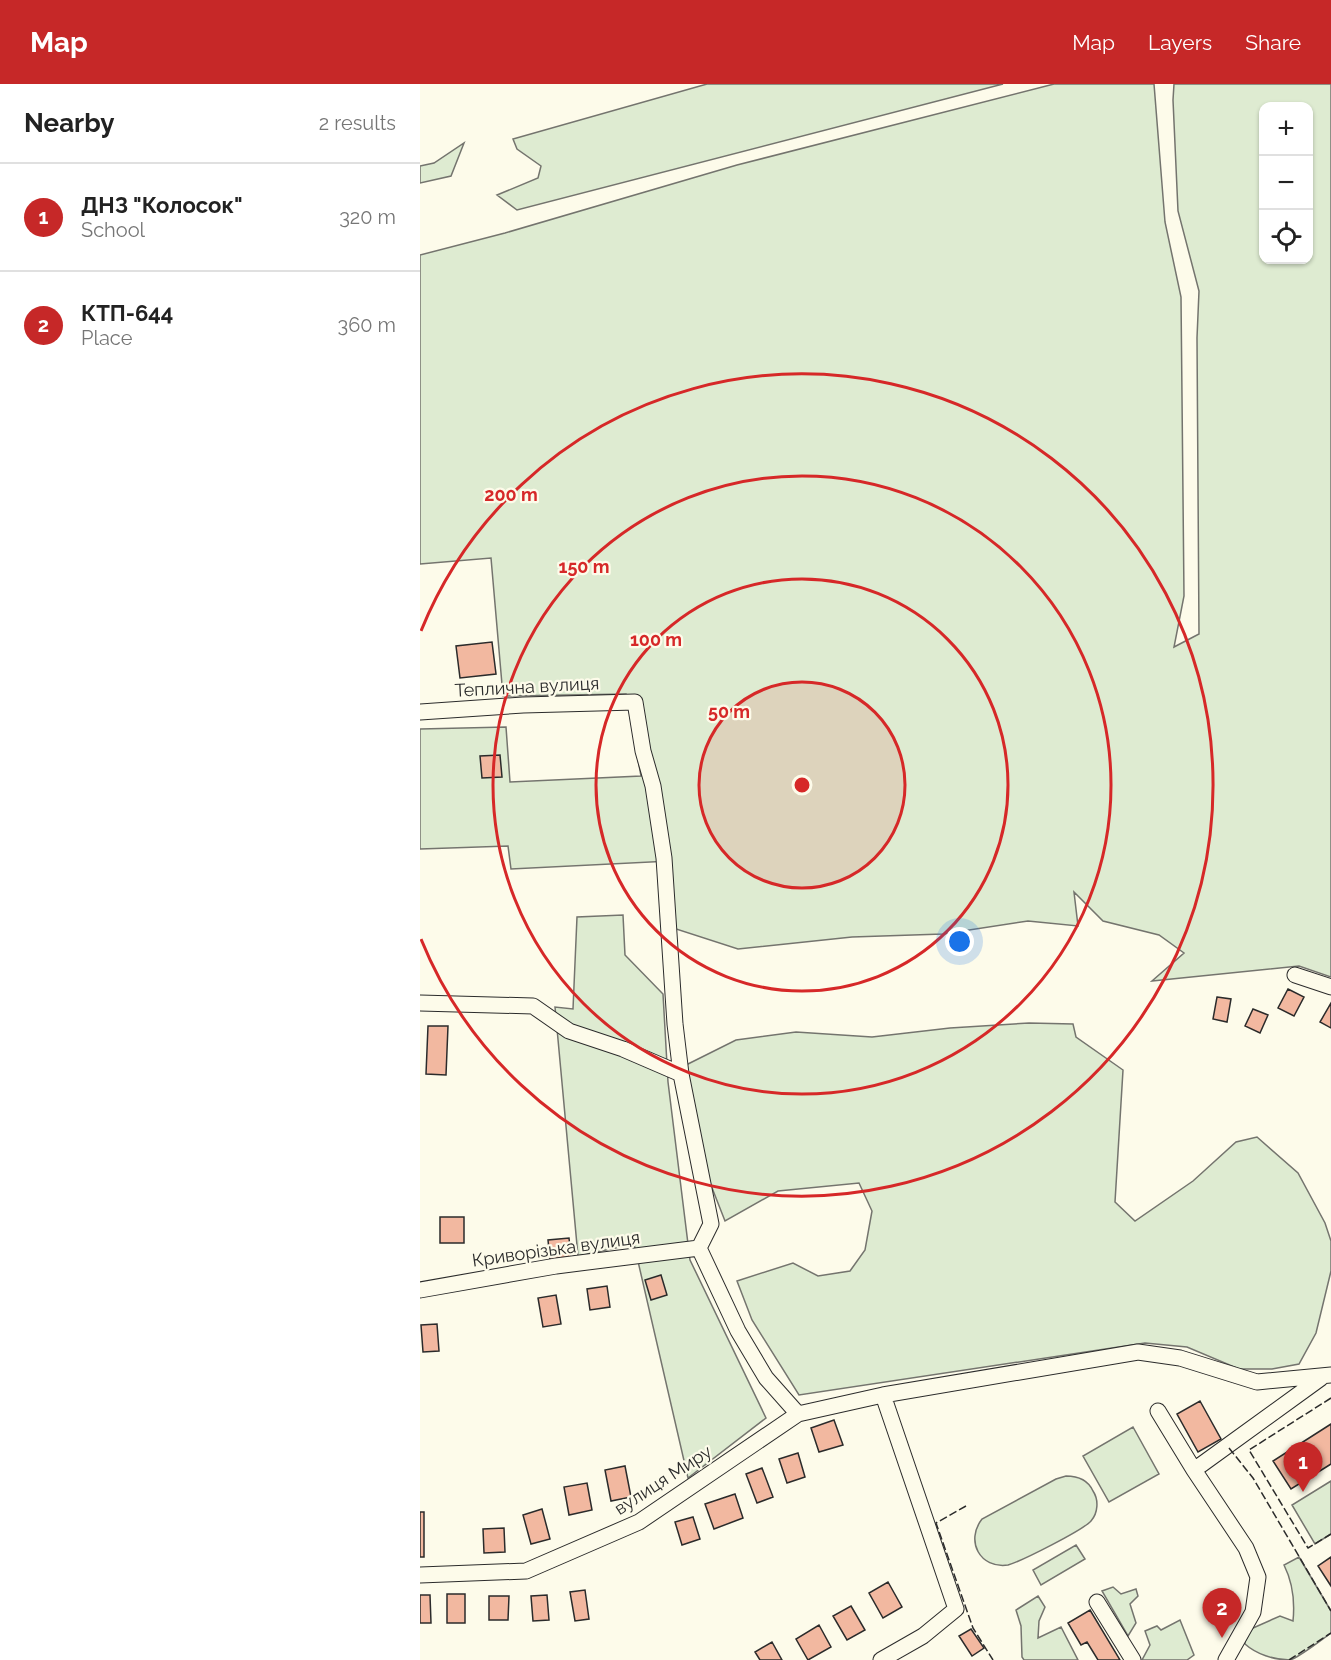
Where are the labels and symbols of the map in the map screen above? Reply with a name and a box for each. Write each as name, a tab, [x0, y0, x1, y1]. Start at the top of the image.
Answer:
text: 200 m	[484, 484, 538, 505]
text: 150 m	[559, 556, 610, 577]
text: 100 m	[630, 629, 682, 650]
street label: Теплична вулиця	[454, 672, 600, 701]
text: 50 m	[708, 701, 750, 722]
centre of rings	[792, 775, 812, 795]
your location	[945, 927, 974, 956]
street label: Криворізька вулиця	[471, 1226, 641, 1271]
street label: вулиця Миру	[610, 1440, 715, 1519]
pin: 1	[1284, 1442, 1322, 1492]
pin: 2	[1202, 1588, 1242, 1638]

